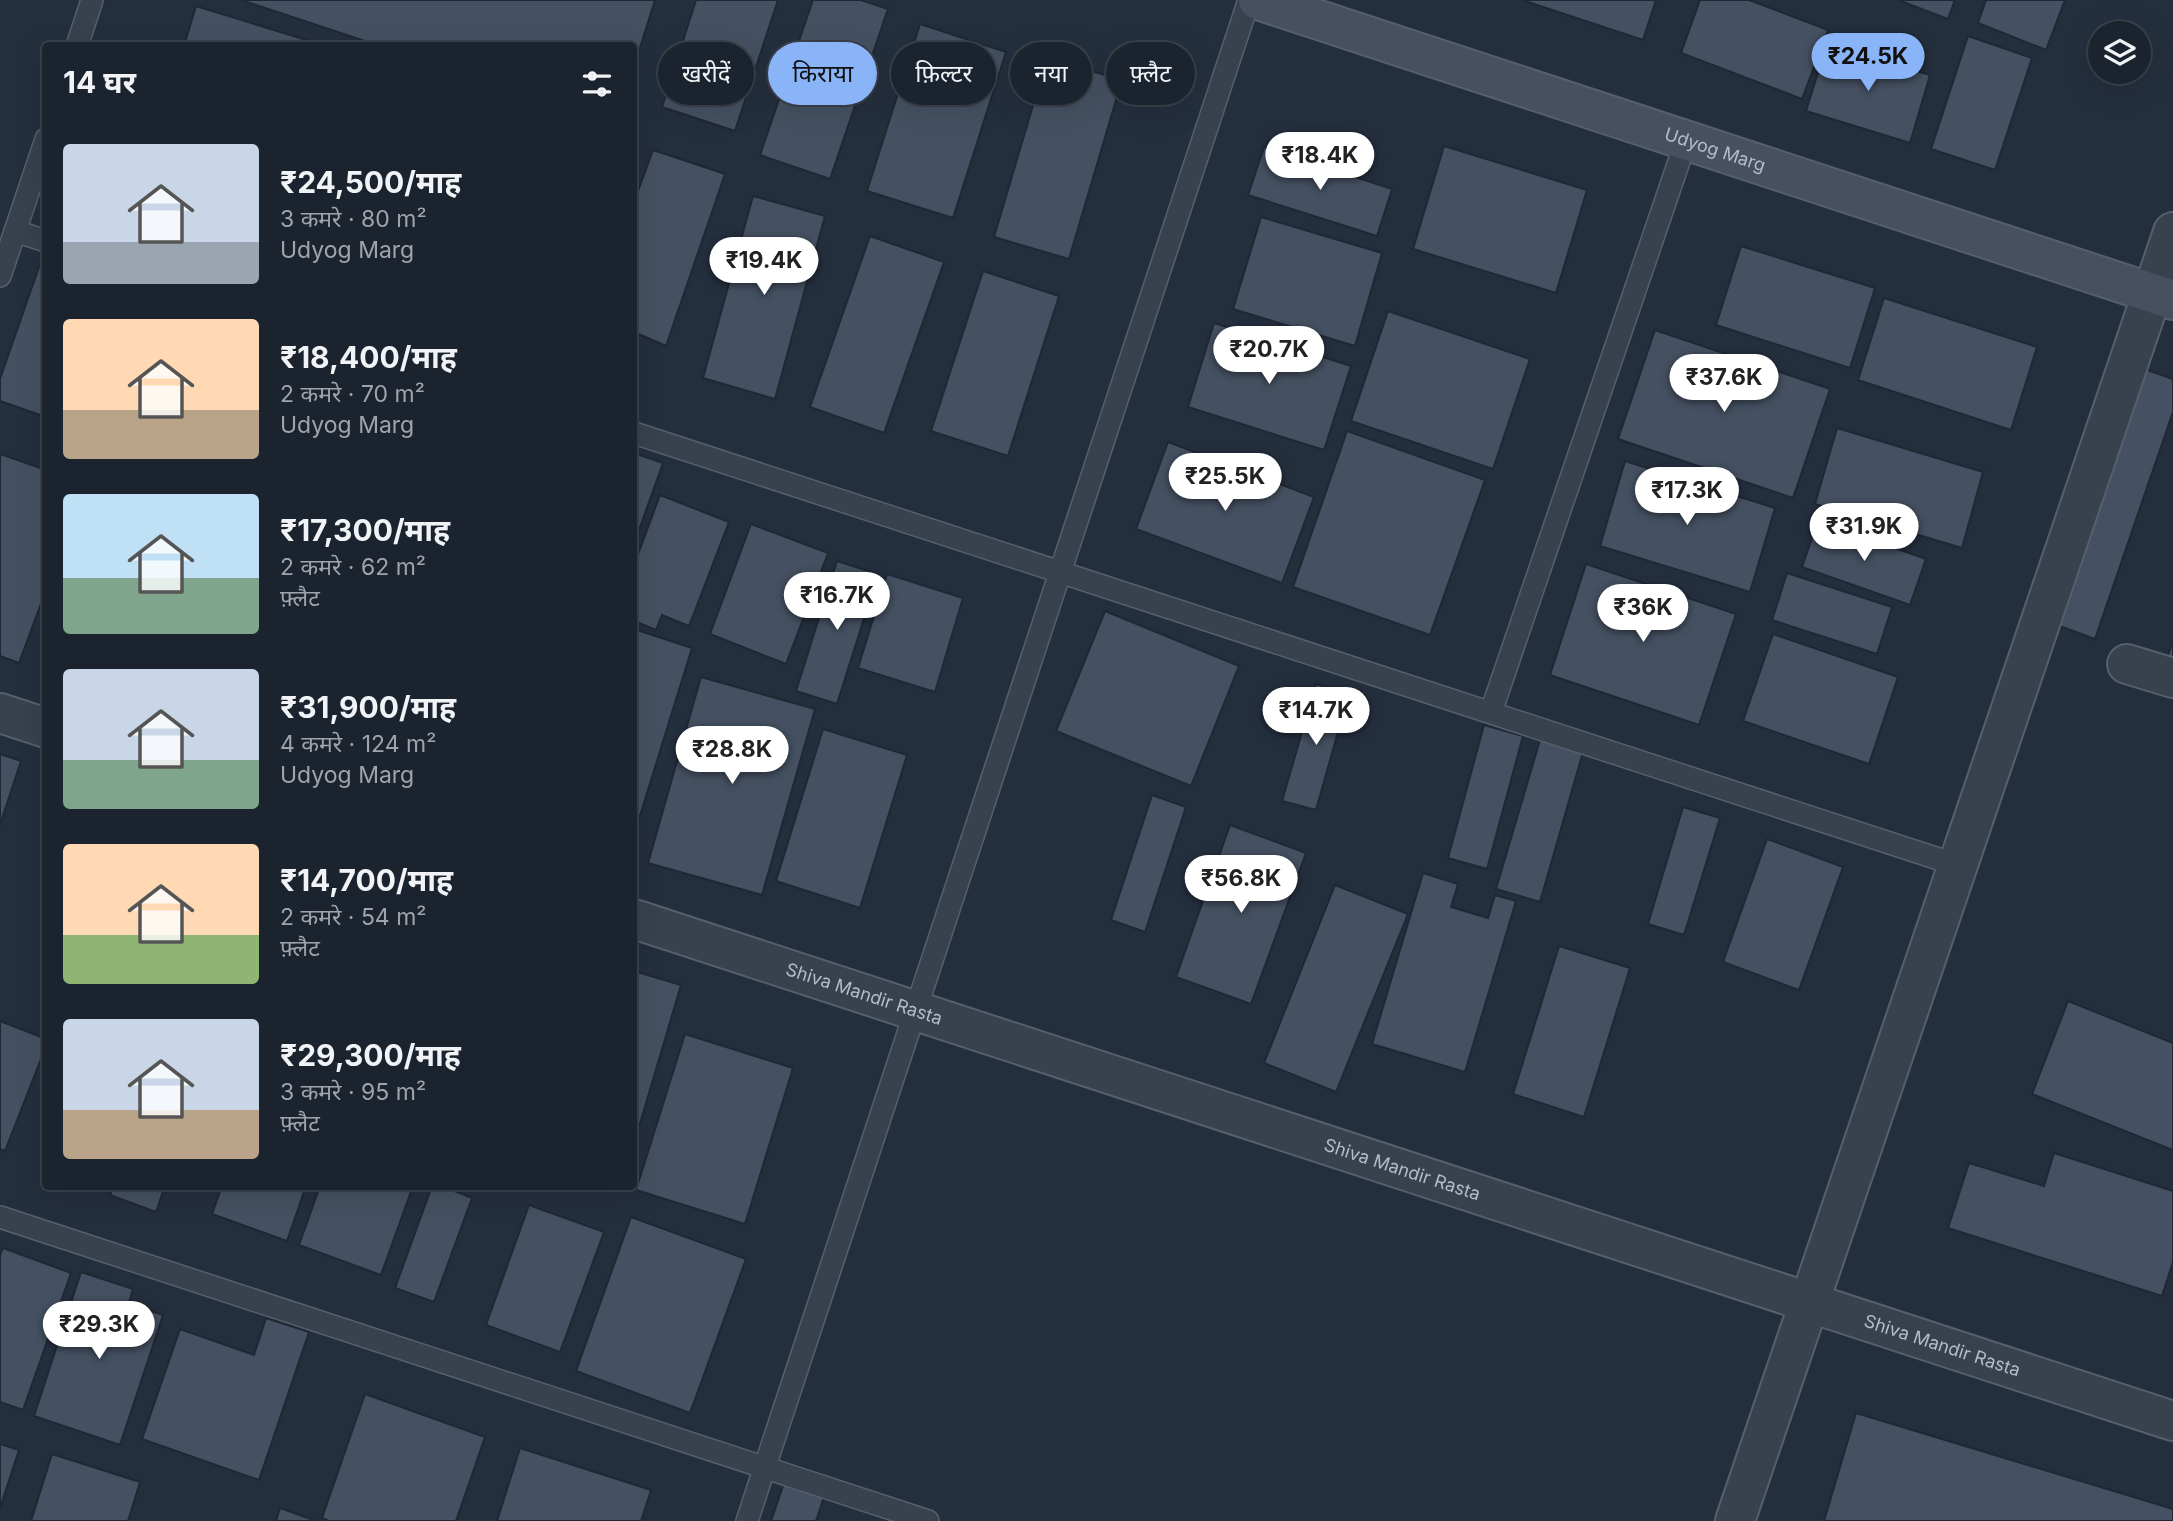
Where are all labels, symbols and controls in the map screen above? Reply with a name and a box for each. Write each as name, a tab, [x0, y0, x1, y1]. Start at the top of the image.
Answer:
map controls	[2088, 21, 2151, 84]
button: layers	[2088, 21, 2151, 84]
pin: ₹24.5K	[1811, 34, 1925, 93]
chip: खरीदें	[658, 42, 754, 105]
chip: किराया	[768, 42, 877, 105]
chip: फ़िल्टर	[891, 42, 996, 105]
chip: नया	[1010, 42, 1092, 105]
chip: फ़्लैट	[1106, 42, 1195, 105]
text: ₹24.5K	[1828, 42, 1908, 70]
text: 14 घर	[63, 64, 136, 100]
icon: filters	[578, 65, 616, 103]
street label: Udyog Marg	[1662, 123, 1768, 176]
pin: ₹18.4K	[1263, 132, 1377, 192]
text: ₹18.4K	[1281, 141, 1359, 169]
text: ₹24,500/माह	[280, 164, 461, 200]
icon: home	[119, 172, 203, 256]
text: 3 कमरे · 80 m²	[280, 205, 427, 233]
text: Udyog Marg	[280, 236, 414, 264]
pin: ₹19.4K	[707, 238, 821, 297]
text: ₹19.4K	[725, 246, 803, 274]
pin: ₹20.7K	[1212, 326, 1326, 386]
text: ₹20.7K	[1229, 335, 1309, 363]
text: ₹18,400/माह	[280, 339, 457, 375]
icon: home	[119, 347, 203, 431]
pin: ₹37.6K	[1667, 354, 1781, 414]
text: ₹37.6K	[1686, 363, 1762, 391]
text: 2 कमरे · 70 m²	[280, 380, 425, 408]
text: Udyog Marg	[280, 411, 414, 439]
pin: ₹25.5K	[1168, 454, 1282, 513]
text: ₹25.5K	[1185, 462, 1265, 490]
pin: ₹17.3K	[1630, 468, 1744, 527]
text: ₹17.3K	[1651, 476, 1723, 504]
pin: ₹31.9K	[1807, 504, 1921, 563]
text: ₹17,300/माह	[280, 512, 450, 548]
text: ₹31.9K	[1826, 512, 1902, 540]
icon: home	[119, 522, 203, 606]
text: 2 कमरे · 62 m²	[280, 553, 426, 581]
pin: ₹16.7K	[780, 572, 894, 632]
text: ₹16.7K	[800, 581, 874, 609]
text: फ़्लैट	[280, 584, 320, 612]
pin: ₹36K	[1602, 584, 1684, 644]
text: ₹36K	[1613, 593, 1673, 621]
pin: ₹14.7K	[1259, 688, 1373, 747]
text: ₹31,900/माह	[280, 689, 456, 725]
text: ₹14.7K	[1279, 696, 1353, 724]
icon: home	[119, 697, 203, 781]
pin: ₹28.8K	[675, 726, 789, 786]
text: 4 कमरे · 124 m²	[280, 730, 436, 758]
text: ₹28.8K	[692, 735, 772, 763]
text: Udyog Marg	[280, 761, 414, 789]
pin: ₹56.8K	[1184, 856, 1298, 915]
text: ₹14,700/माह	[280, 862, 453, 898]
text: ₹56.8K	[1201, 864, 1281, 892]
icon: home	[119, 872, 203, 956]
text: 2 कमरे · 54 m²	[280, 903, 427, 931]
text: फ़्लैट	[280, 934, 320, 962]
street label: Shiva Mandir Rasta	[783, 958, 945, 1029]
text: ₹29,300/माह	[280, 1037, 461, 1073]
icon: home	[119, 1047, 203, 1131]
text: 3 कमरे · 95 m²	[280, 1078, 426, 1106]
text: फ़्लैट	[280, 1109, 320, 1137]
street label: Shiva Mandir Rasta	[1321, 1134, 1483, 1204]
pin: ₹29.3K	[42, 1302, 156, 1361]
text: ₹29.3K	[59, 1310, 139, 1338]
street label: Shiva Mandir Rasta	[1861, 1310, 2023, 1381]

